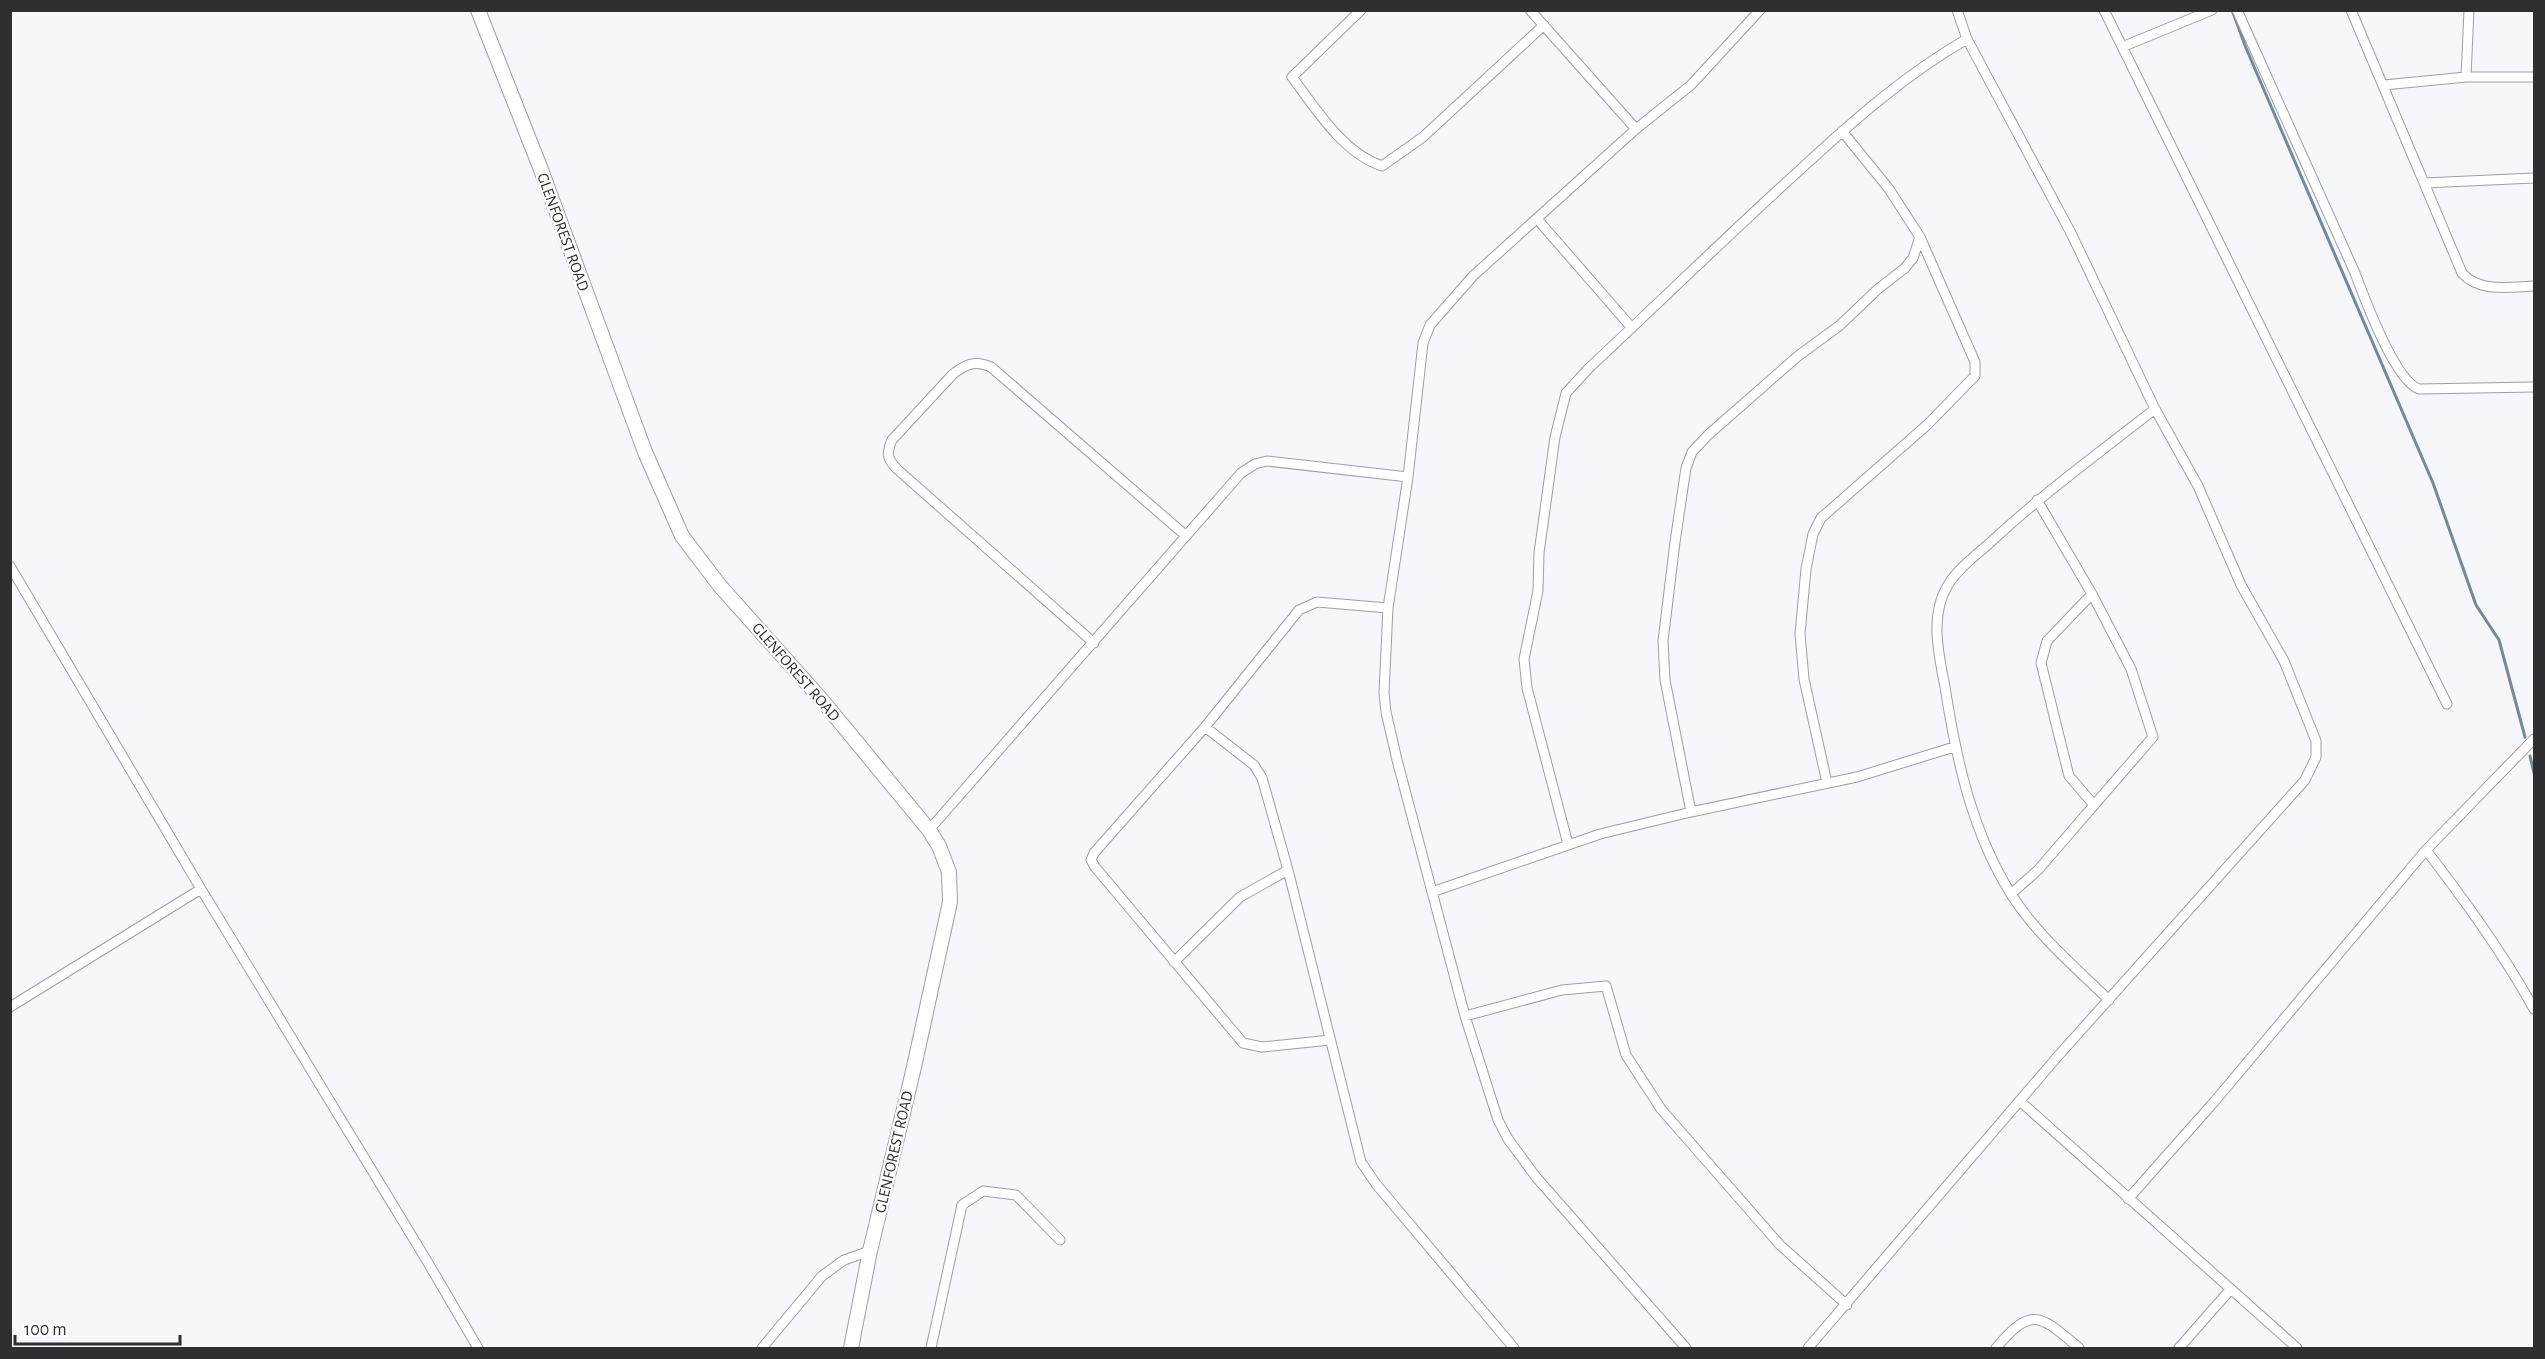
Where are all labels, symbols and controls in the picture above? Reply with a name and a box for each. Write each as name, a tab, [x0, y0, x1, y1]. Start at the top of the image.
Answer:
street label: GLENFOREST ROAD	[534, 171, 592, 293]
street label: GLENFOREST ROAD	[749, 620, 843, 724]
street label: GLENFOREST ROAD	[872, 1090, 916, 1214]
scale bar	[15, 1308, 180, 1346]
text: 100 m	[24, 1321, 67, 1339]

